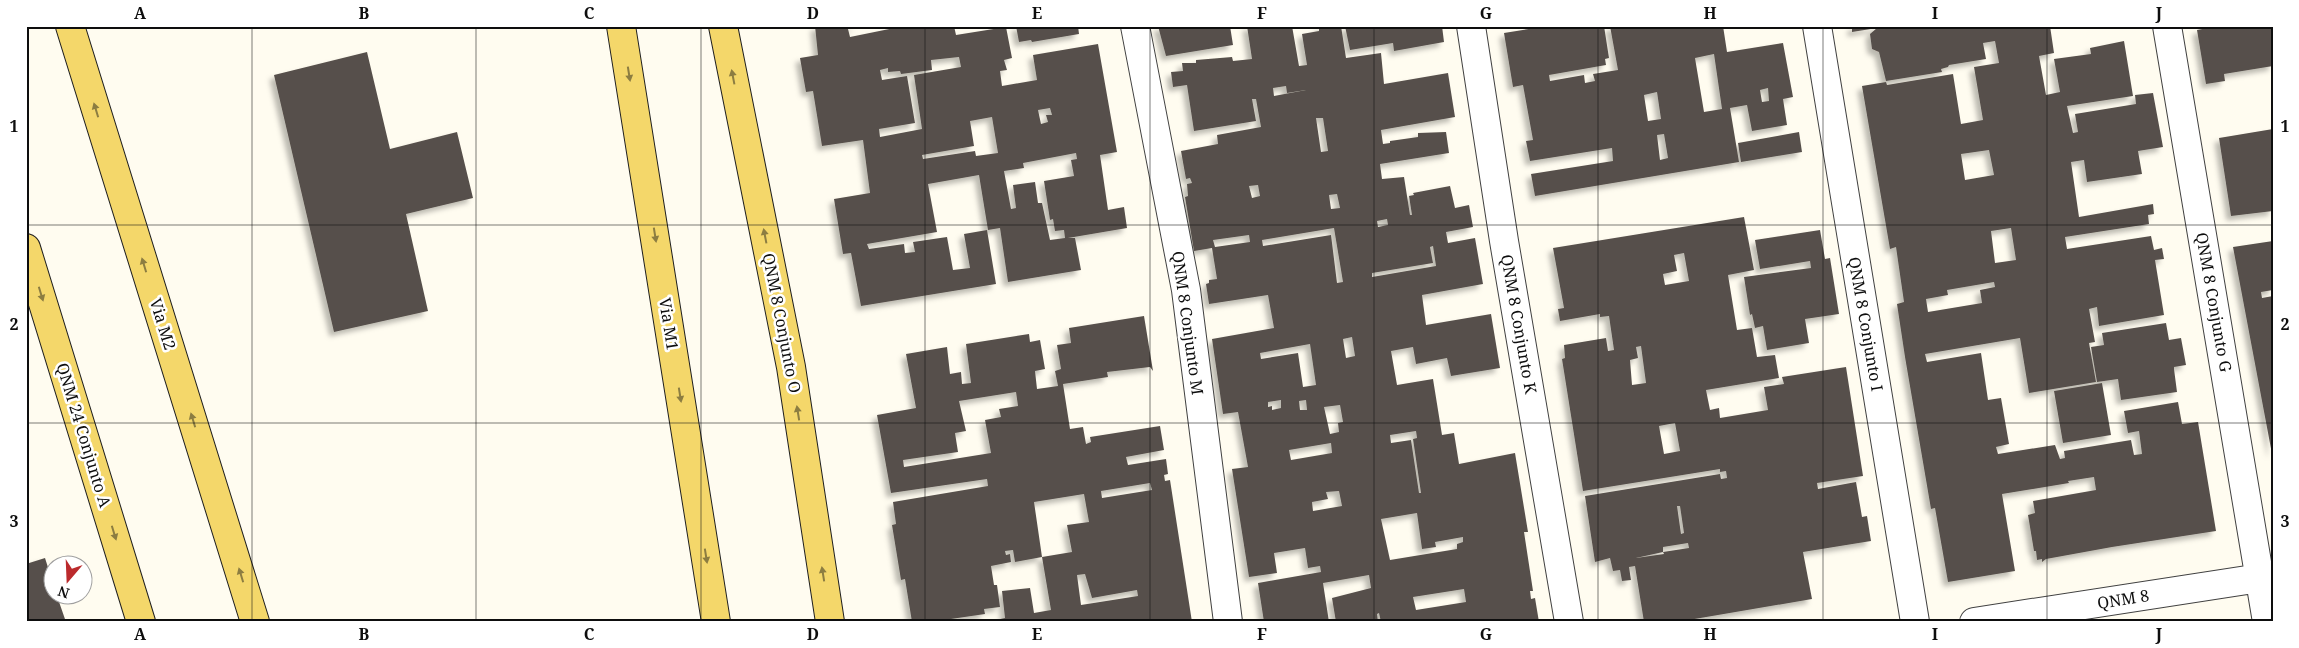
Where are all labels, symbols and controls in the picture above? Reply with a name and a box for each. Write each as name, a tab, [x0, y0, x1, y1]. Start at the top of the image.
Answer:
text: A	[134, 2, 147, 24]
text: B	[359, 2, 370, 24]
text: C	[584, 2, 595, 24]
text: D	[807, 2, 819, 24]
text: E	[1032, 2, 1042, 24]
text: F	[1257, 2, 1267, 24]
text: G	[1480, 2, 1492, 24]
text: H	[1703, 2, 1717, 24]
text: I	[1932, 2, 1938, 24]
text: J	[2155, 2, 2163, 24]
one-way arrow	[625, 67, 633, 83]
one-way arrow	[729, 68, 737, 84]
one-way arrow	[92, 102, 99, 117]
text: 1	[9, 115, 19, 137]
text: 1	[2280, 115, 2290, 137]
one-way arrow	[651, 227, 659, 243]
one-way arrow	[761, 229, 769, 244]
street label: QNM 8 Conjunto G	[2191, 230, 2237, 374]
street label: QNM 8 Conjunto M	[1167, 250, 1209, 396]
street label: QNM 8 Conjunto O	[758, 251, 806, 395]
street label: QNM 8 Conjunto K	[1496, 253, 1542, 396]
street label: QNM 8 Conjunto I	[1843, 255, 1889, 393]
one-way arrow	[140, 257, 148, 272]
one-way arrow	[37, 287, 45, 302]
street label: Via M2	[145, 295, 181, 353]
street label: Via M1	[654, 296, 684, 352]
text: 2	[9, 313, 19, 335]
text: 2	[2280, 313, 2290, 335]
street label: QNM 24 Conjunto A	[52, 360, 117, 511]
one-way arrow	[677, 388, 685, 404]
one-way arrow	[794, 405, 802, 421]
one-way arrow	[188, 412, 196, 427]
text: 3	[9, 510, 19, 532]
text: 3	[2280, 510, 2290, 532]
one-way arrow	[111, 526, 118, 541]
one-way arrow	[702, 548, 710, 564]
north arrow	[42, 556, 92, 606]
one-way arrow	[819, 565, 827, 581]
one-way arrow	[236, 568, 244, 583]
text: N	[55, 582, 72, 604]
street label: QNM 8	[2095, 584, 2151, 614]
text: A	[134, 623, 147, 645]
text: B	[359, 623, 370, 645]
text: C	[584, 623, 595, 645]
text: D	[807, 623, 819, 645]
text: E	[1032, 623, 1042, 645]
text: F	[1257, 623, 1267, 645]
text: G	[1480, 623, 1492, 645]
text: H	[1703, 623, 1717, 645]
text: I	[1932, 623, 1938, 645]
text: J	[2155, 623, 2163, 645]

